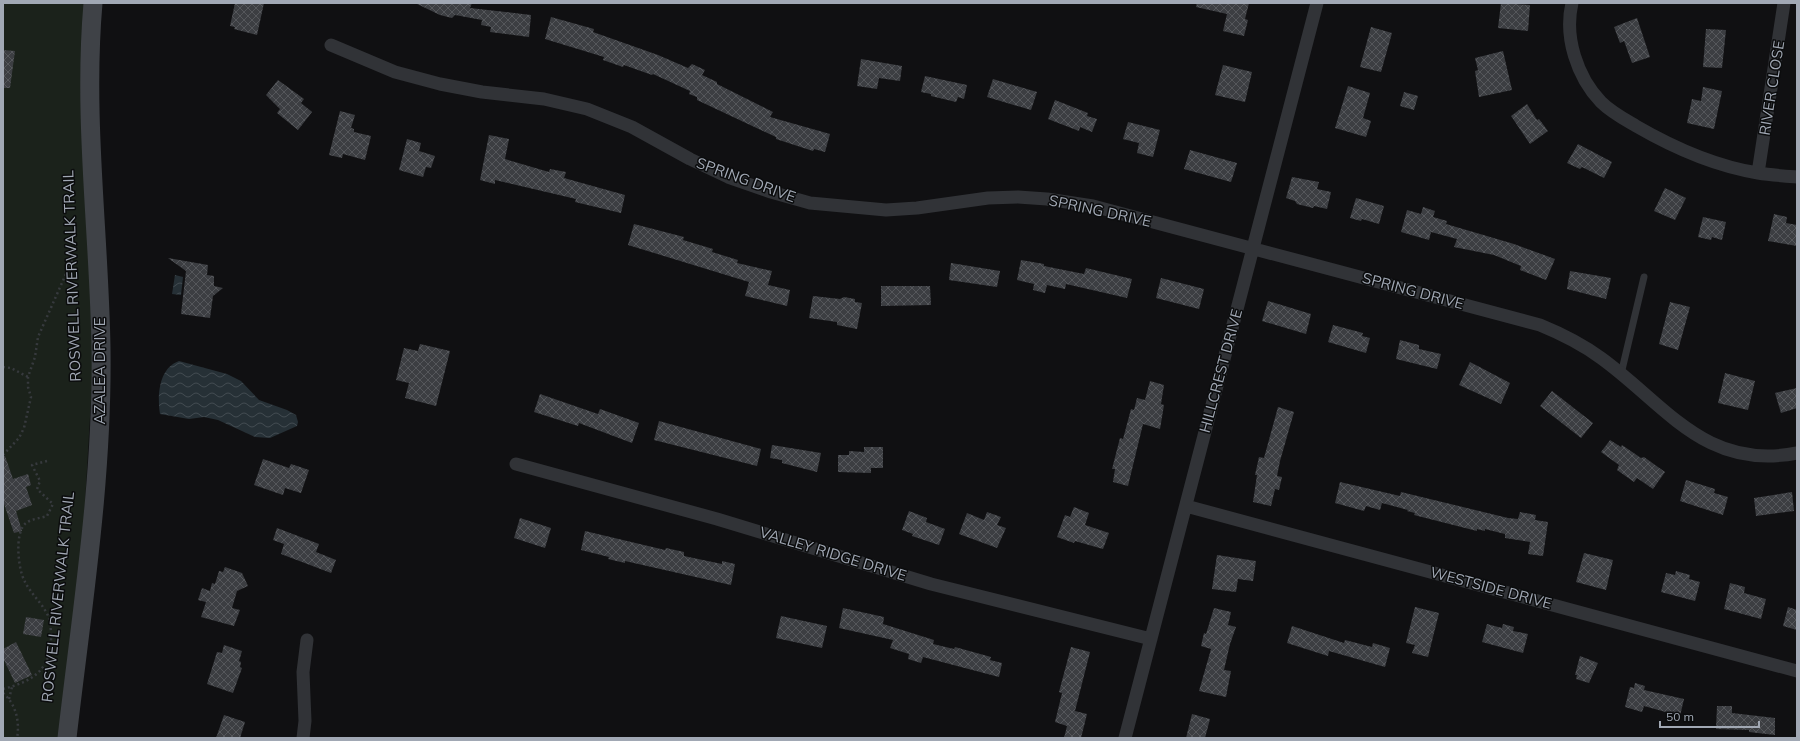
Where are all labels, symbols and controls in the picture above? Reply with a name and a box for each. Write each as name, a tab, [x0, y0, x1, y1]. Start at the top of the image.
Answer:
street label: RIVER CLOSE	[1755, 39, 1788, 137]
street label: SPRING DRIVE	[694, 153, 799, 206]
street label: ROSWELL RIVERWALK TRAIL	[58, 170, 85, 382]
street label: SPRING DRIVE	[1047, 190, 1153, 231]
street label: SPRING DRIVE	[1360, 268, 1466, 313]
street label: HILLCREST DRIVE	[1195, 307, 1246, 435]
street label: AZALEA DRIVE	[90, 317, 109, 425]
street label: ROSWELL RIVERWALK TRAIL	[37, 491, 78, 703]
street label: VALLEY RIDGE DRIVE	[757, 522, 909, 585]
street label: WESTSIDE DRIVE	[1428, 562, 1554, 613]
scale bar	[1660, 703, 1759, 729]
text: 50 m	[1666, 709, 1694, 724]

